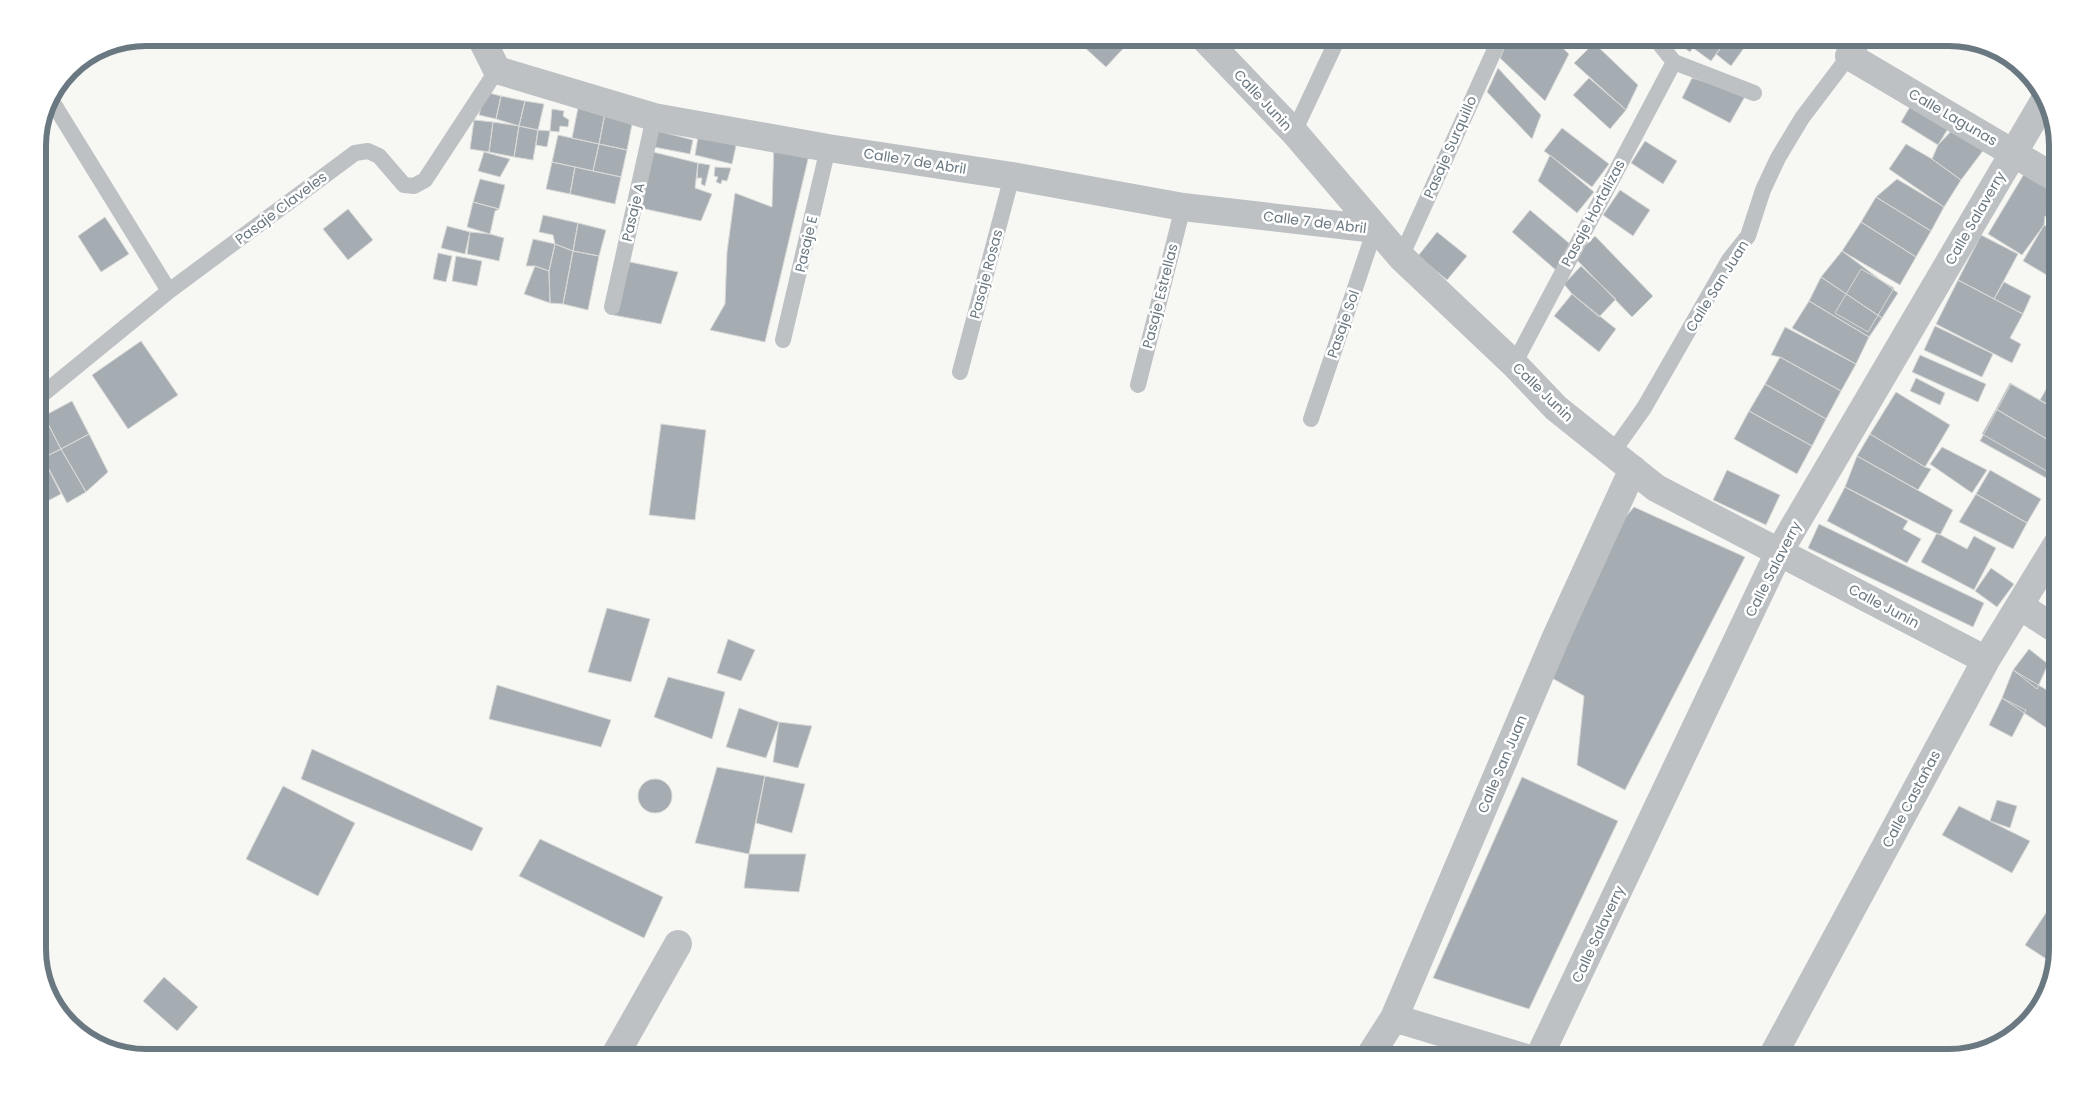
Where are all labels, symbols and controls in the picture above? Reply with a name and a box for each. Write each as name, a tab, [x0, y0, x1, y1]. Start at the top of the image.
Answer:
street label: Calle Junin	[1229, 65, 1297, 135]
street label: Calle Lagunas	[1905, 84, 2001, 150]
street label: Pasaje Surquillo	[1418, 92, 1482, 201]
street label: Calle 7 de Abril	[862, 143, 968, 179]
street label: Pasaje Hortalizas	[1556, 156, 1630, 270]
street label: Pasaje Claveles	[231, 167, 331, 249]
street label: Calle Salaverry	[1940, 167, 2010, 268]
street label: Pasaje A	[617, 181, 649, 243]
street label: Calle 7 de Abril	[1262, 206, 1368, 238]
street label: Pasaje E	[790, 214, 822, 274]
street label: Pasaje Rosas	[964, 227, 1008, 321]
street label: Calle San Juan	[1681, 236, 1753, 336]
street label: Pasaje Estrellas	[1137, 241, 1183, 351]
street label: Pasaje Sol	[1322, 287, 1364, 361]
street label: Calle Junin	[1508, 358, 1578, 426]
street label: Calle Salaverry	[1740, 518, 1806, 620]
street label: Calle Junin	[1845, 579, 1923, 633]
street label: Calle San Juan	[1472, 712, 1532, 816]
street label: Calle Castañas	[1877, 747, 1945, 851]
street label: Calle Salaverry	[1567, 882, 1629, 986]

